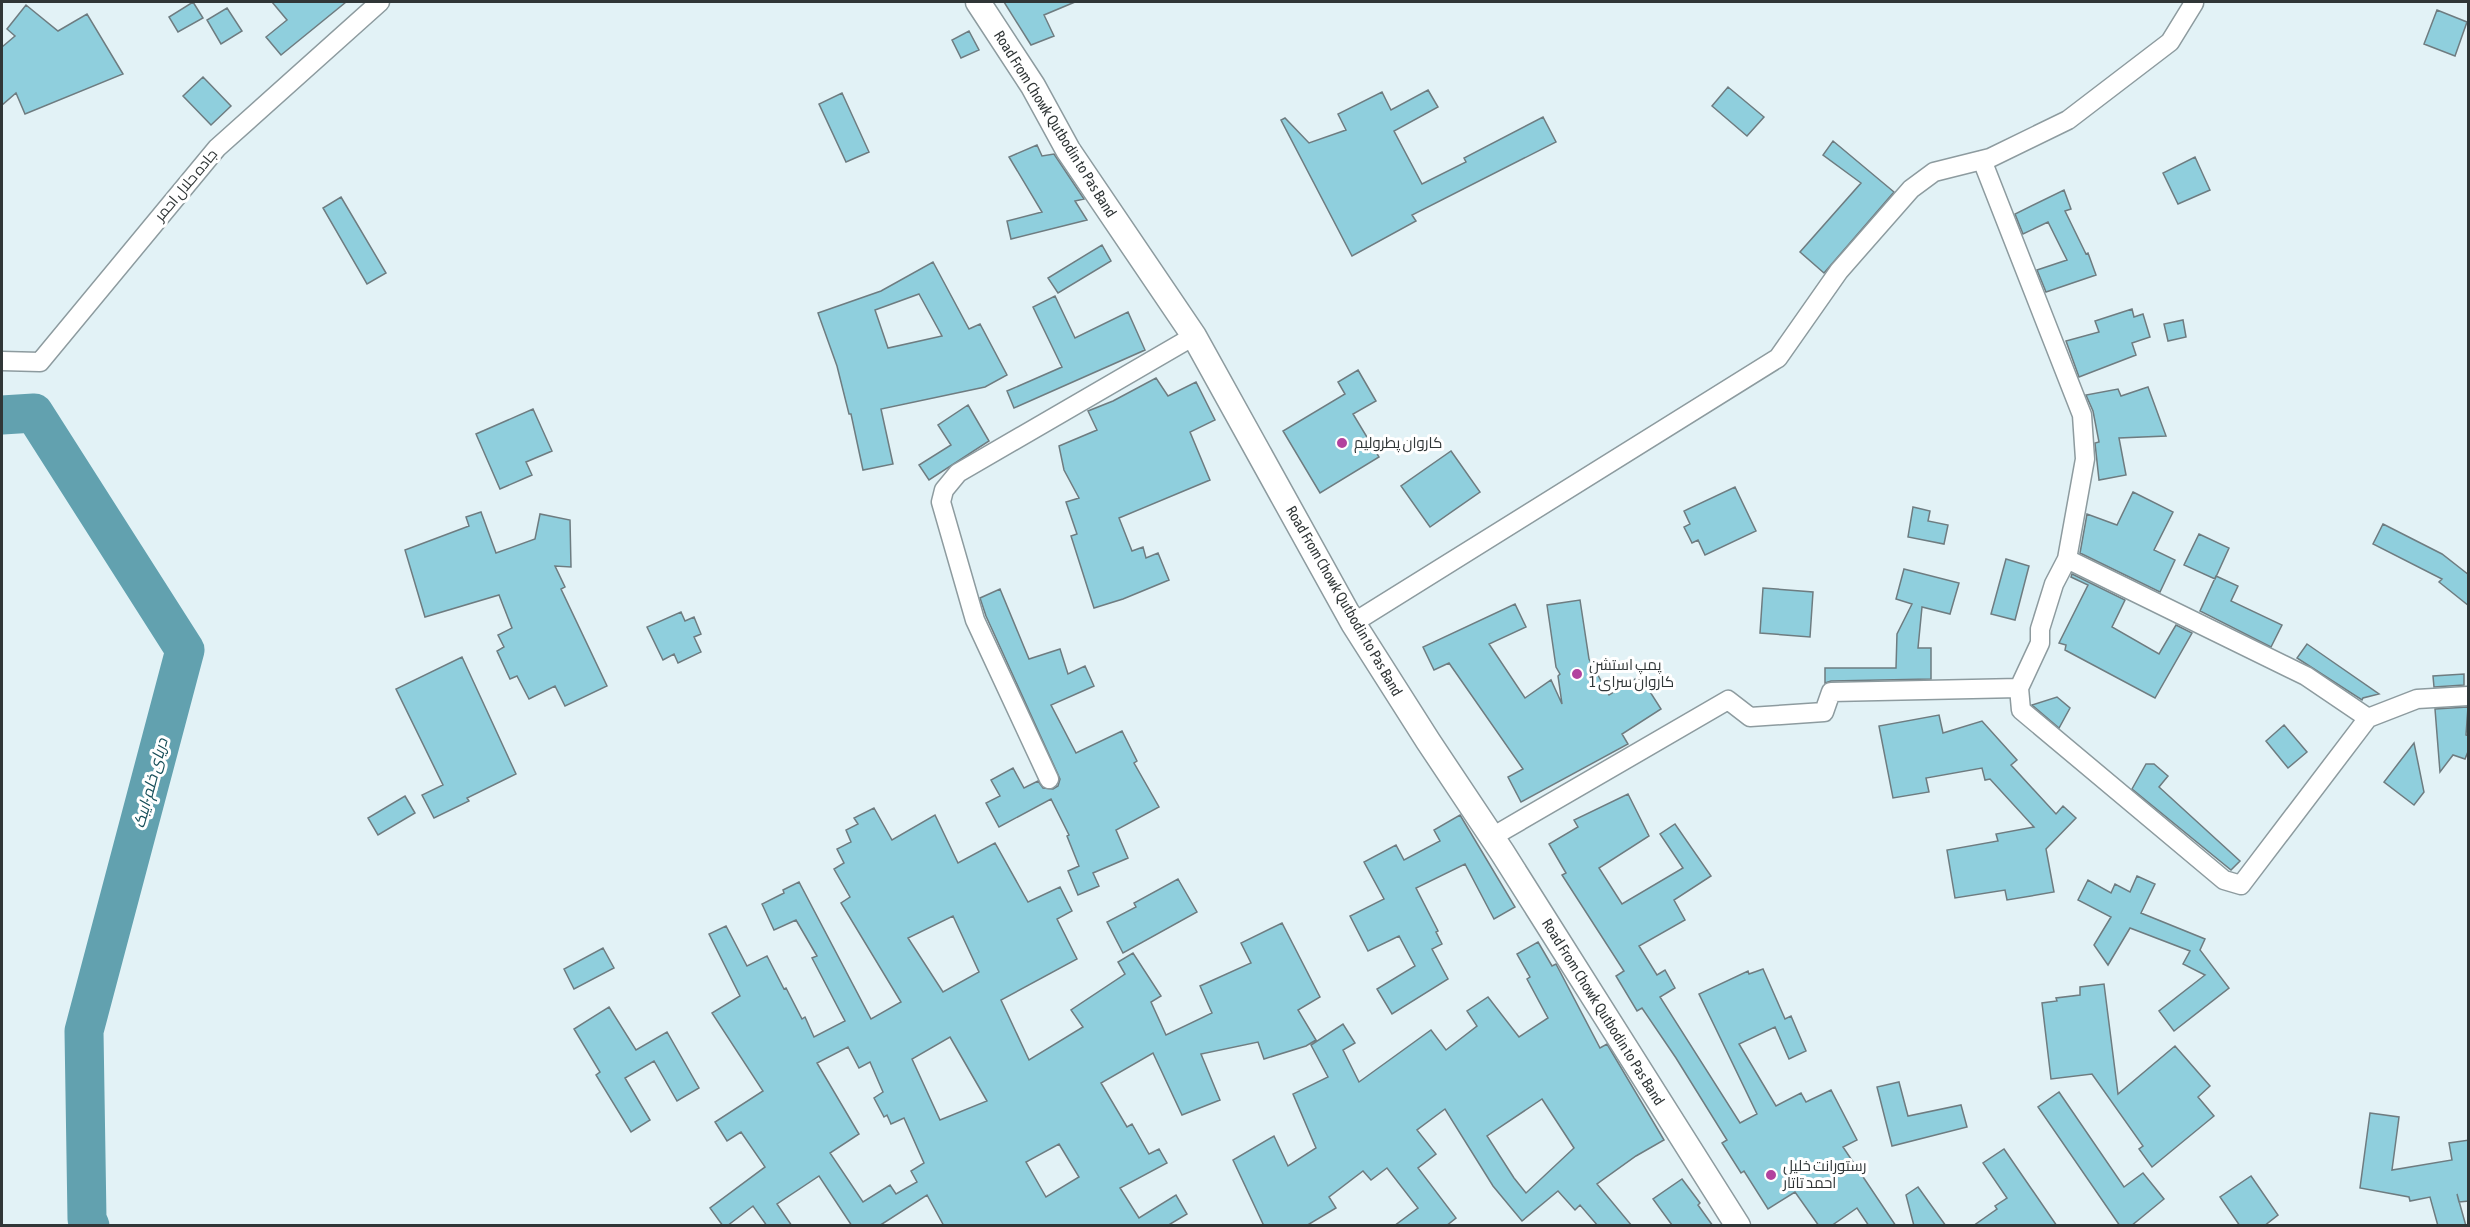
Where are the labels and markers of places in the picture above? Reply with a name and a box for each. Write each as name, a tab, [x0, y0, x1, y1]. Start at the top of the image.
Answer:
place label: کاروان پطرولیم	[1354, 434, 1442, 453]
marker: کاروان پطرولیم	[1335, 436, 1349, 450]
place label: پمپ استشن کاروان سرای 1	[1589, 656, 1674, 692]
marker: پمپ استشن کاروان سرای 1	[1570, 667, 1584, 681]
place label: رستورانت خلیل احمد تاتار	[1782, 1157, 1867, 1192]
marker: رستورانت خلیل احمد تاتار	[1764, 1168, 1778, 1182]

